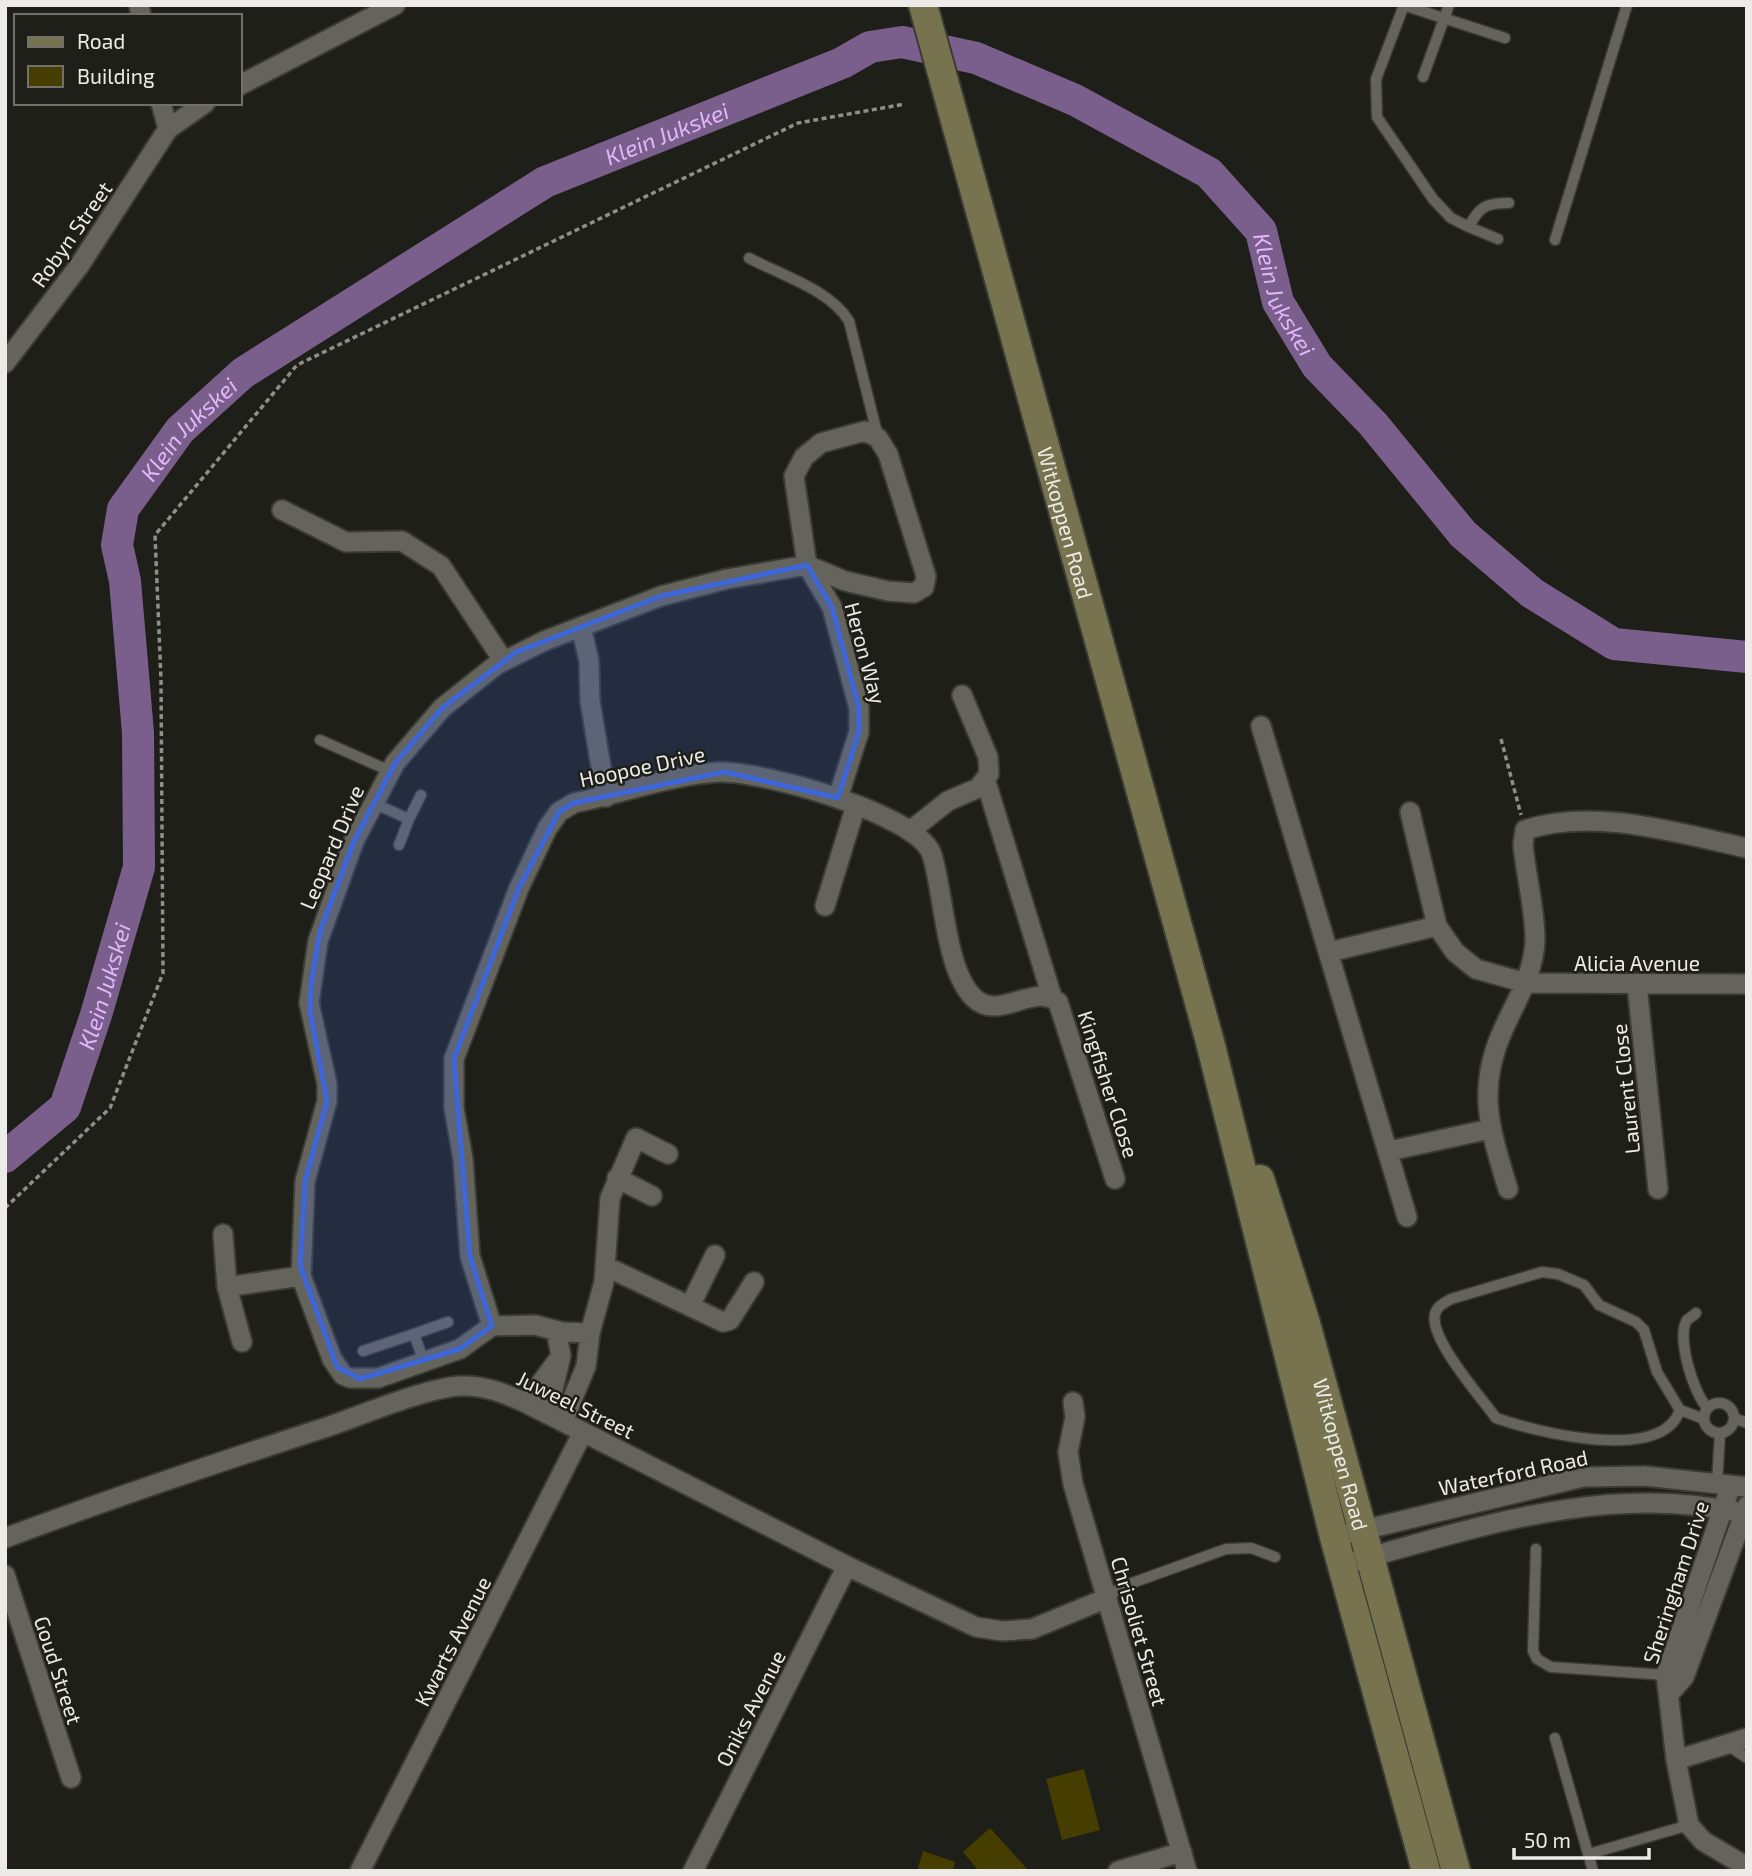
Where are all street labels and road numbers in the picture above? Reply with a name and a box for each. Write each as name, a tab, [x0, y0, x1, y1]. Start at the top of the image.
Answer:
street label: Robyn Street	[25, 176, 117, 292]
street label: Witkoppen Road	[1033, 444, 1099, 601]
street label: Heron Way	[840, 599, 892, 707]
street label: Hoopoe Drive	[577, 740, 707, 792]
street label: Leopard Drive	[294, 781, 368, 913]
street label: Alicia Avenue	[1574, 950, 1700, 975]
street label: Kingfisher Close	[1073, 1007, 1145, 1161]
street label: Laurent Close	[1606, 1023, 1644, 1155]
street label: Juweel Street	[513, 1365, 639, 1443]
street label: Witkoppen Road	[1309, 1375, 1374, 1533]
street label: Waterford Road	[1436, 1444, 1590, 1500]
street label: Sheringham Drive	[1637, 1498, 1713, 1666]
street label: Chrisoliet Street	[1107, 1553, 1173, 1709]
street label: Kwarts Avenue	[409, 1572, 495, 1710]
street label: Goud Street	[30, 1613, 88, 1727]
street label: Oniks Avenue	[710, 1646, 790, 1770]

